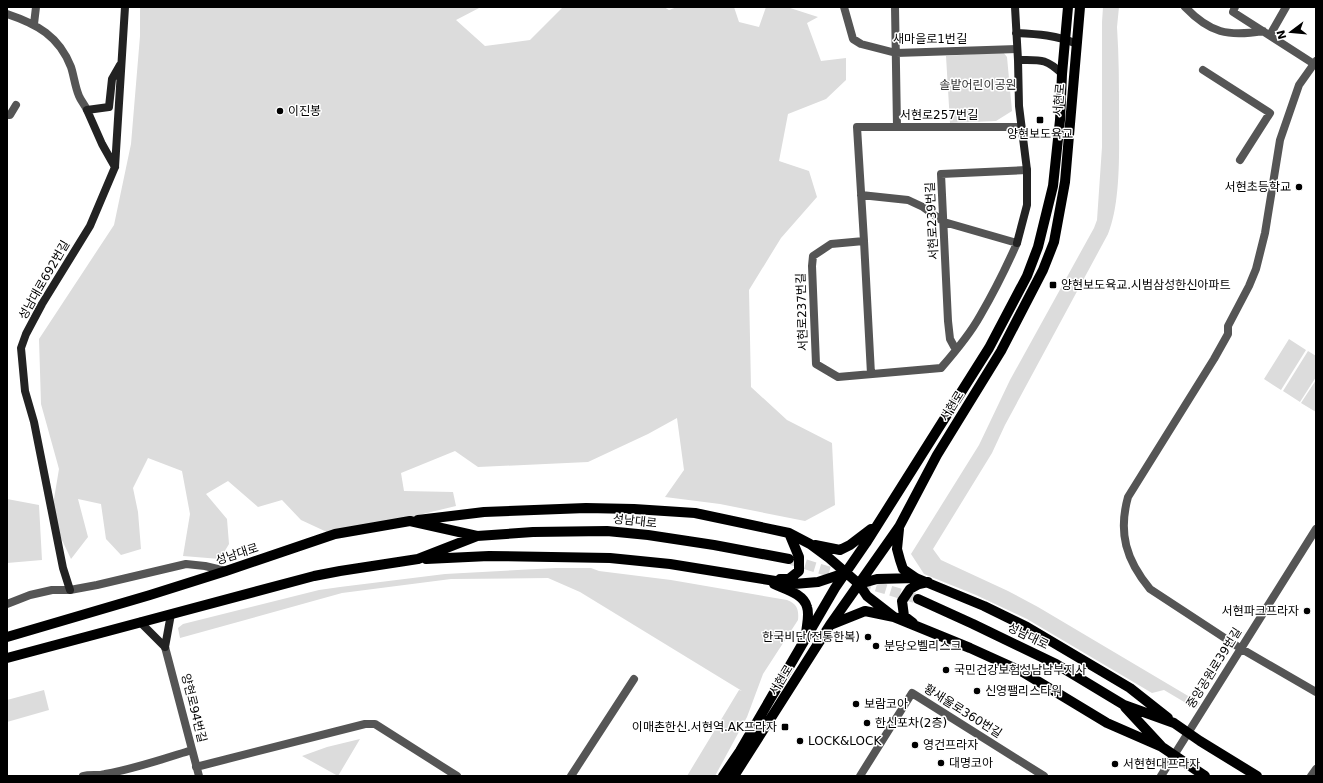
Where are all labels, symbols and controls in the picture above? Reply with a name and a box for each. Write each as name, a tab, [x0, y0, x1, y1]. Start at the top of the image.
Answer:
north arrow	[1271, 12, 1311, 52]
text: N	[1274, 28, 1289, 41]
street label: 새마을로1번길	[893, 32, 967, 46]
park label: 솔밭어린이공원	[939, 78, 1017, 92]
street label: 서현로	[1051, 83, 1067, 117]
place label: 이진봉	[288, 104, 321, 118]
marker: 이진봉	[275, 106, 285, 116]
street label: 서현로257번길	[900, 108, 978, 122]
marker: 양현보도육교	[1035, 115, 1045, 125]
place label: 양현보도육교	[1007, 127, 1073, 141]
place label: 서현초등학교	[1225, 180, 1291, 194]
street label: 서현로239번길	[923, 182, 941, 260]
marker: 서현초등학교	[1294, 182, 1304, 192]
street label: 성남대로692번길	[16, 238, 72, 322]
street label: 서현로237번길	[794, 273, 810, 351]
place label: 양현보도육교.시범삼성한신아파트	[1061, 278, 1230, 292]
marker: 양현보도육교.시범삼성한신아파트	[1048, 280, 1058, 290]
street label: 서현로	[937, 388, 967, 424]
street label: 성남대로	[612, 512, 658, 530]
street label: 성남대로	[214, 541, 260, 567]
place label: 서현파크프라자	[1222, 604, 1299, 618]
marker: 서현파크프라자	[1302, 606, 1312, 616]
street label: 성남대로	[1005, 620, 1051, 652]
street label: 중앙공원로39번길	[1184, 625, 1244, 711]
place label: 한국비단(전통한복)	[762, 630, 860, 644]
marker: 한국비단(전통한복)	[863, 632, 873, 642]
place label: 분당오벨리스크	[884, 639, 961, 653]
marker: 분당오벨리스크	[871, 641, 881, 651]
street label: 서현로	[766, 662, 796, 698]
place label: 국민건강보험성남남부지사	[954, 663, 1086, 677]
marker: 국민건강보험성남남부지사	[941, 665, 951, 675]
street label: 양현로94번길	[179, 672, 209, 744]
street label: 황새울로360번길	[921, 681, 1005, 741]
place label: 신영팰리스타워	[985, 684, 1062, 698]
marker: 신영팰리스타워	[972, 686, 982, 696]
place label: 보람코아	[864, 697, 908, 711]
marker: 보람코아	[851, 699, 861, 709]
place label: 한신포차(2층)	[875, 716, 947, 730]
marker: 한신포차(2층)	[862, 718, 872, 728]
place label: 이매촌한신.서현역.AK프라자	[632, 720, 777, 734]
marker: 이매촌한신.서현역.AK프라자	[780, 722, 790, 732]
place label: LOCK&LOCK	[808, 734, 882, 748]
marker: LOCK&LOCK	[795, 736, 805, 746]
place label: 영건프라자	[923, 738, 978, 752]
marker: 영건프라자	[910, 740, 920, 750]
place label: 대명코아	[949, 756, 993, 770]
place label: 서현현대프라자	[1123, 757, 1200, 771]
marker: 대명코아	[936, 758, 946, 768]
marker: 서현현대프라자	[1110, 759, 1120, 769]

